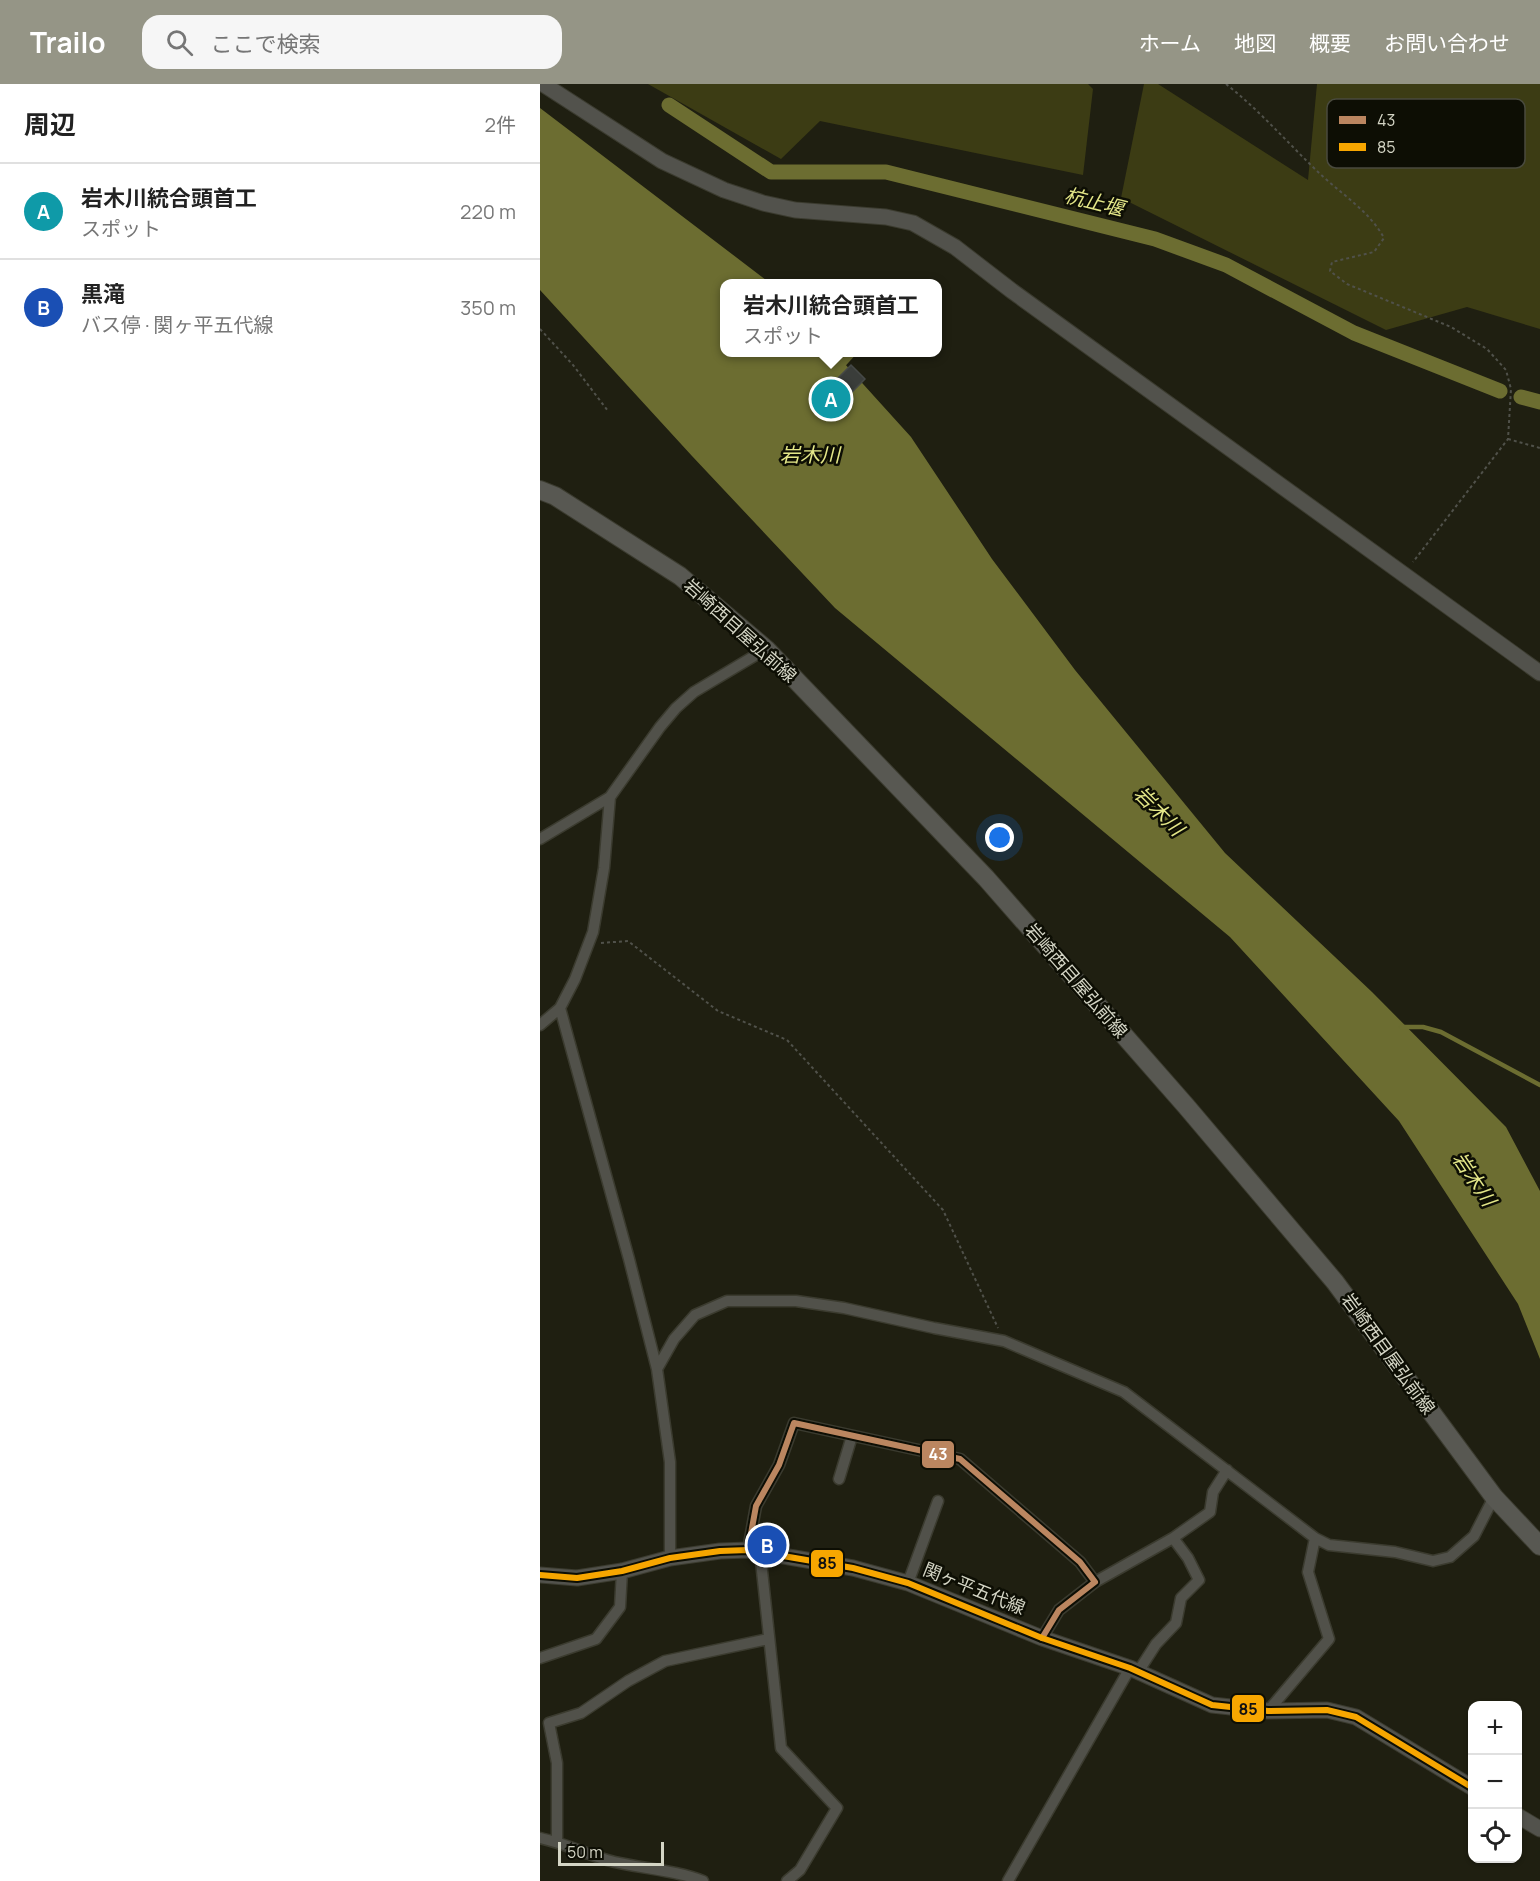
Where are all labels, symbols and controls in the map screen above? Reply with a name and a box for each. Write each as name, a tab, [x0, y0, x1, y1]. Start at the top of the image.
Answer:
search box	[142, 15, 562, 69]
text: Trailo	[30, 23, 106, 61]
icon: search	[163, 26, 196, 59]
text: ここで検索	[211, 29, 321, 59]
text: ホーム	[1139, 29, 1201, 57]
text: 地図	[1234, 29, 1276, 57]
text: 概要	[1309, 29, 1351, 57]
text: お問い合わせ	[1384, 29, 1510, 57]
legend	[1327, 99, 1525, 168]
text: 周辺	[24, 106, 76, 142]
text: 43	[1377, 109, 1395, 131]
text: 2件	[485, 111, 516, 138]
text: 85	[1377, 136, 1396, 158]
water label: 杭止堰	[1062, 181, 1130, 223]
text: 岩木川統合頭首工	[81, 183, 257, 213]
text: A	[37, 198, 50, 225]
text: 220 m	[460, 198, 516, 225]
text: スポット	[81, 215, 161, 242]
text: 黒滝	[81, 279, 125, 309]
popup	[720, 279, 942, 357]
text: 岩木川統合頭首工	[743, 290, 919, 320]
text: B	[37, 294, 50, 321]
text: 350 m	[460, 294, 516, 321]
text: バス停 · 関ヶ平五代線	[81, 311, 274, 338]
text: スポット	[743, 322, 823, 349]
pin: A	[812, 376, 850, 422]
water label: 岩木川	[780, 441, 842, 468]
street label: 岩崎西目屋弘前線	[679, 573, 802, 687]
water label: 岩木川	[1129, 780, 1192, 843]
your location	[985, 823, 1014, 852]
street label: 岩崎西目屋弘前線	[1020, 918, 1133, 1043]
water label: 岩木川	[1446, 1146, 1504, 1213]
street label: 岩崎西目屋弘前線	[1337, 1288, 1441, 1419]
line badge: 43	[921, 1440, 955, 1469]
text: 43	[928, 1443, 948, 1465]
pin: B	[748, 1522, 786, 1568]
line badge: 85	[810, 1549, 844, 1578]
text: 85	[817, 1552, 837, 1574]
street label: 関ヶ平五代線	[920, 1557, 1029, 1619]
line badge: 85	[1231, 1694, 1265, 1723]
text: 85	[1238, 1698, 1258, 1720]
map controls	[1468, 1701, 1522, 1863]
button: +	[1468, 1701, 1522, 1755]
button: −	[1468, 1755, 1522, 1809]
button: locate	[1468, 1809, 1522, 1863]
scale bar	[558, 1839, 664, 1866]
text: 50 m	[567, 1841, 603, 1863]

